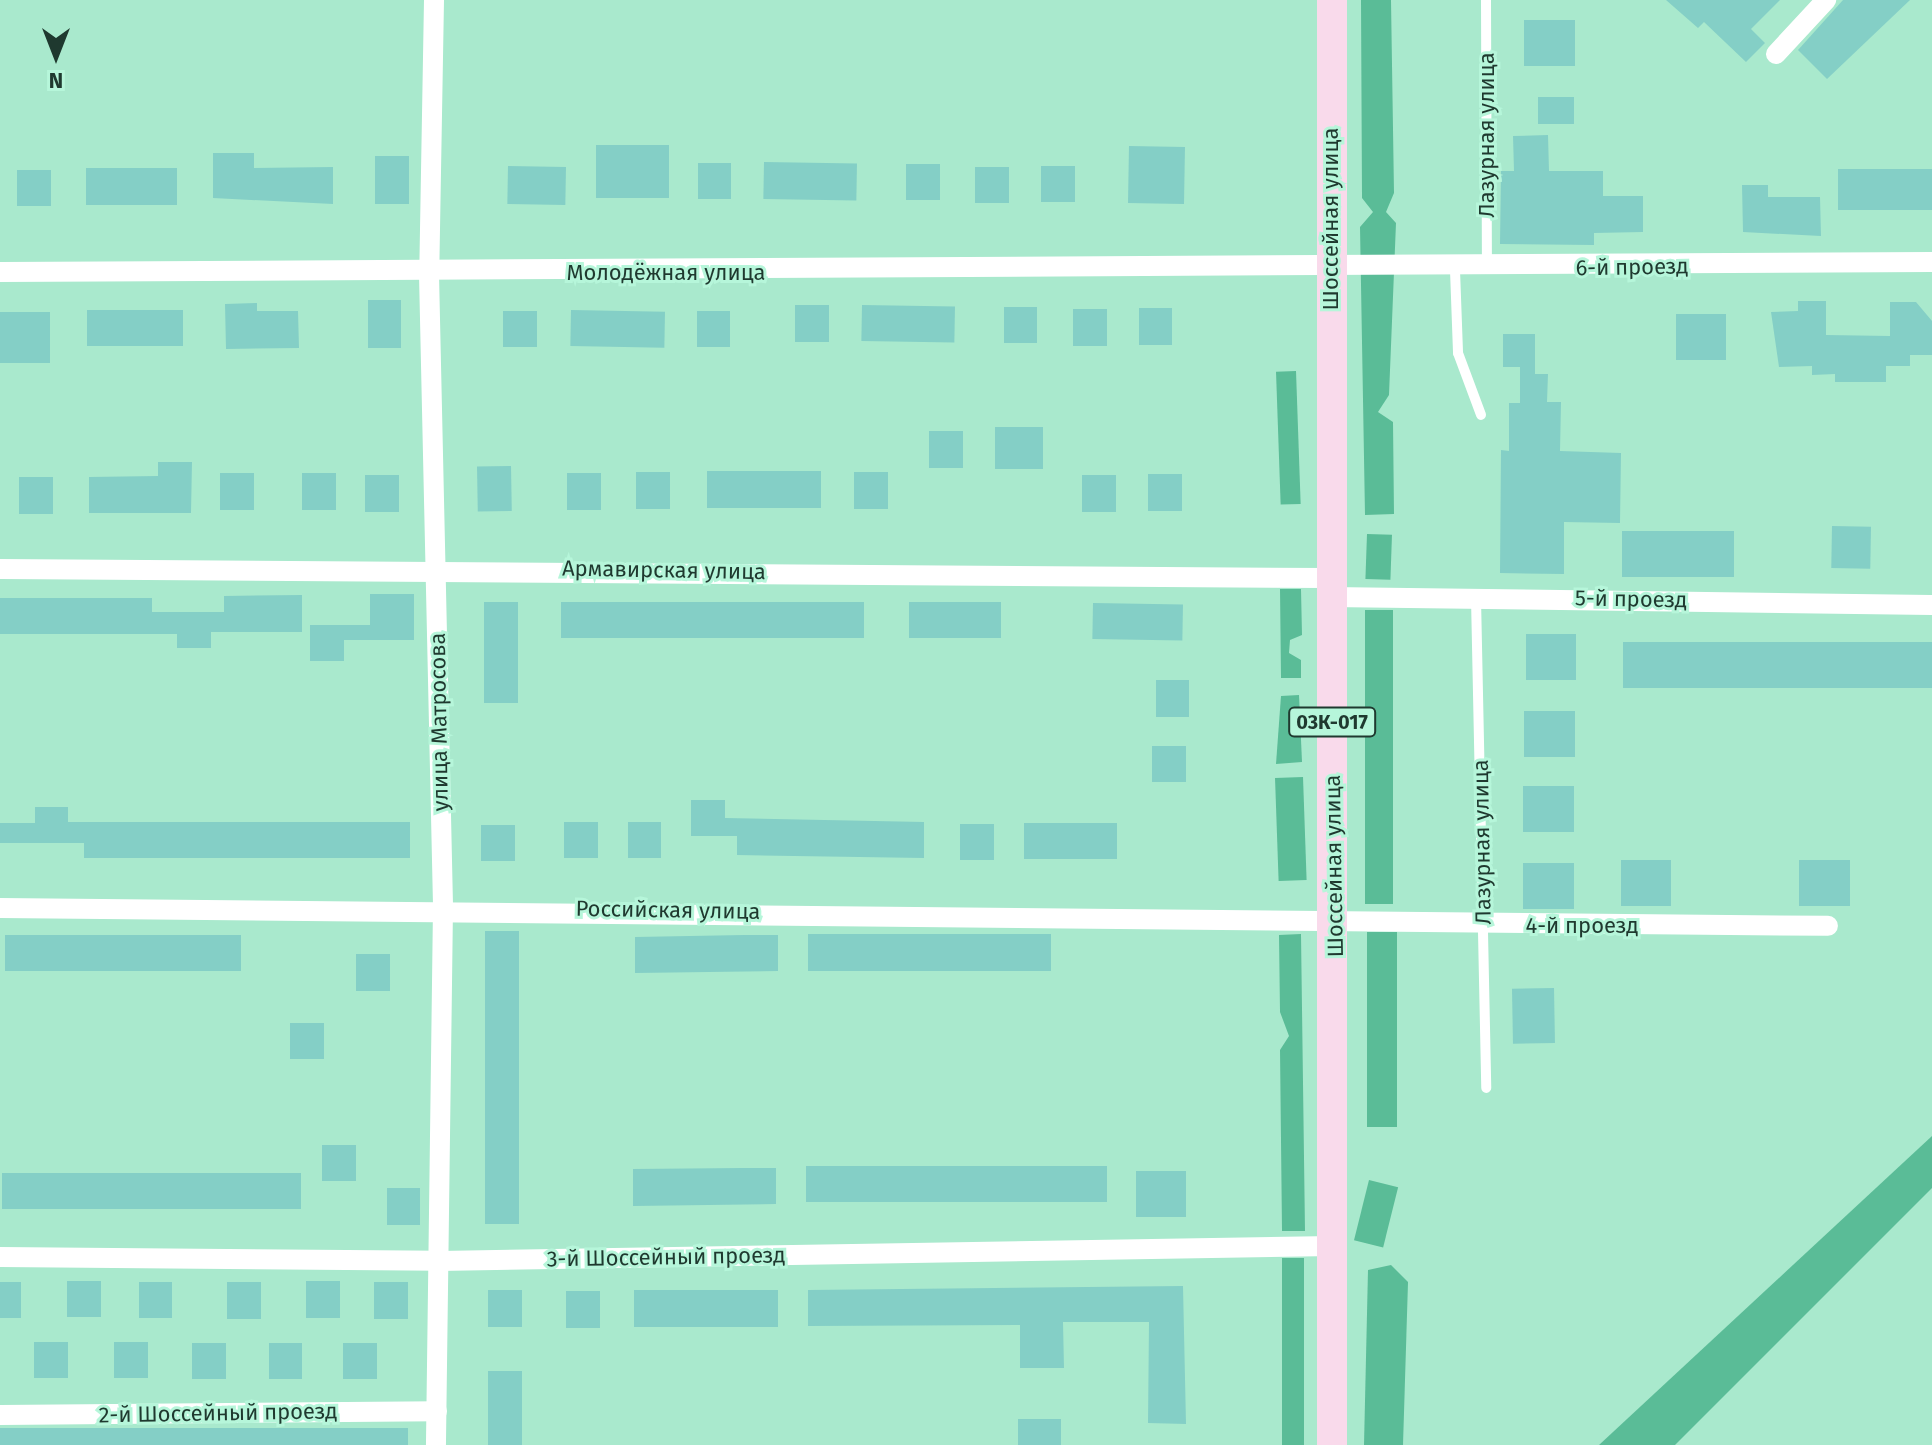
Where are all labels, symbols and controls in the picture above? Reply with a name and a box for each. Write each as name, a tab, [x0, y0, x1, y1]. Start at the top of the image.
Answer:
north arrow	[16, 16, 96, 96]
street label: Лазурная улица	[1474, 52, 1500, 218]
text: N	[49, 67, 63, 94]
street label: Шоссейная улица	[1318, 128, 1344, 310]
street label: 6-й проезд	[1575, 253, 1689, 281]
street label: Молодёжная улица	[566, 260, 766, 286]
street label: Армавирская улица	[562, 555, 766, 585]
street label: 5-й проезд	[1575, 585, 1687, 613]
street label: улица Матросова	[424, 632, 454, 812]
road number: 03К-017	[1288, 706, 1376, 738]
street label: Лазурная улица	[1467, 759, 1497, 925]
street label: Шоссейная улица	[1319, 774, 1349, 958]
street label: Российская улица	[575, 895, 761, 925]
street label: 4-й проезд	[1526, 913, 1638, 939]
street label: 3-й Шоссейный проезд	[546, 1242, 786, 1272]
street label: 2-й Шоссейный проезд	[98, 1398, 338, 1428]

